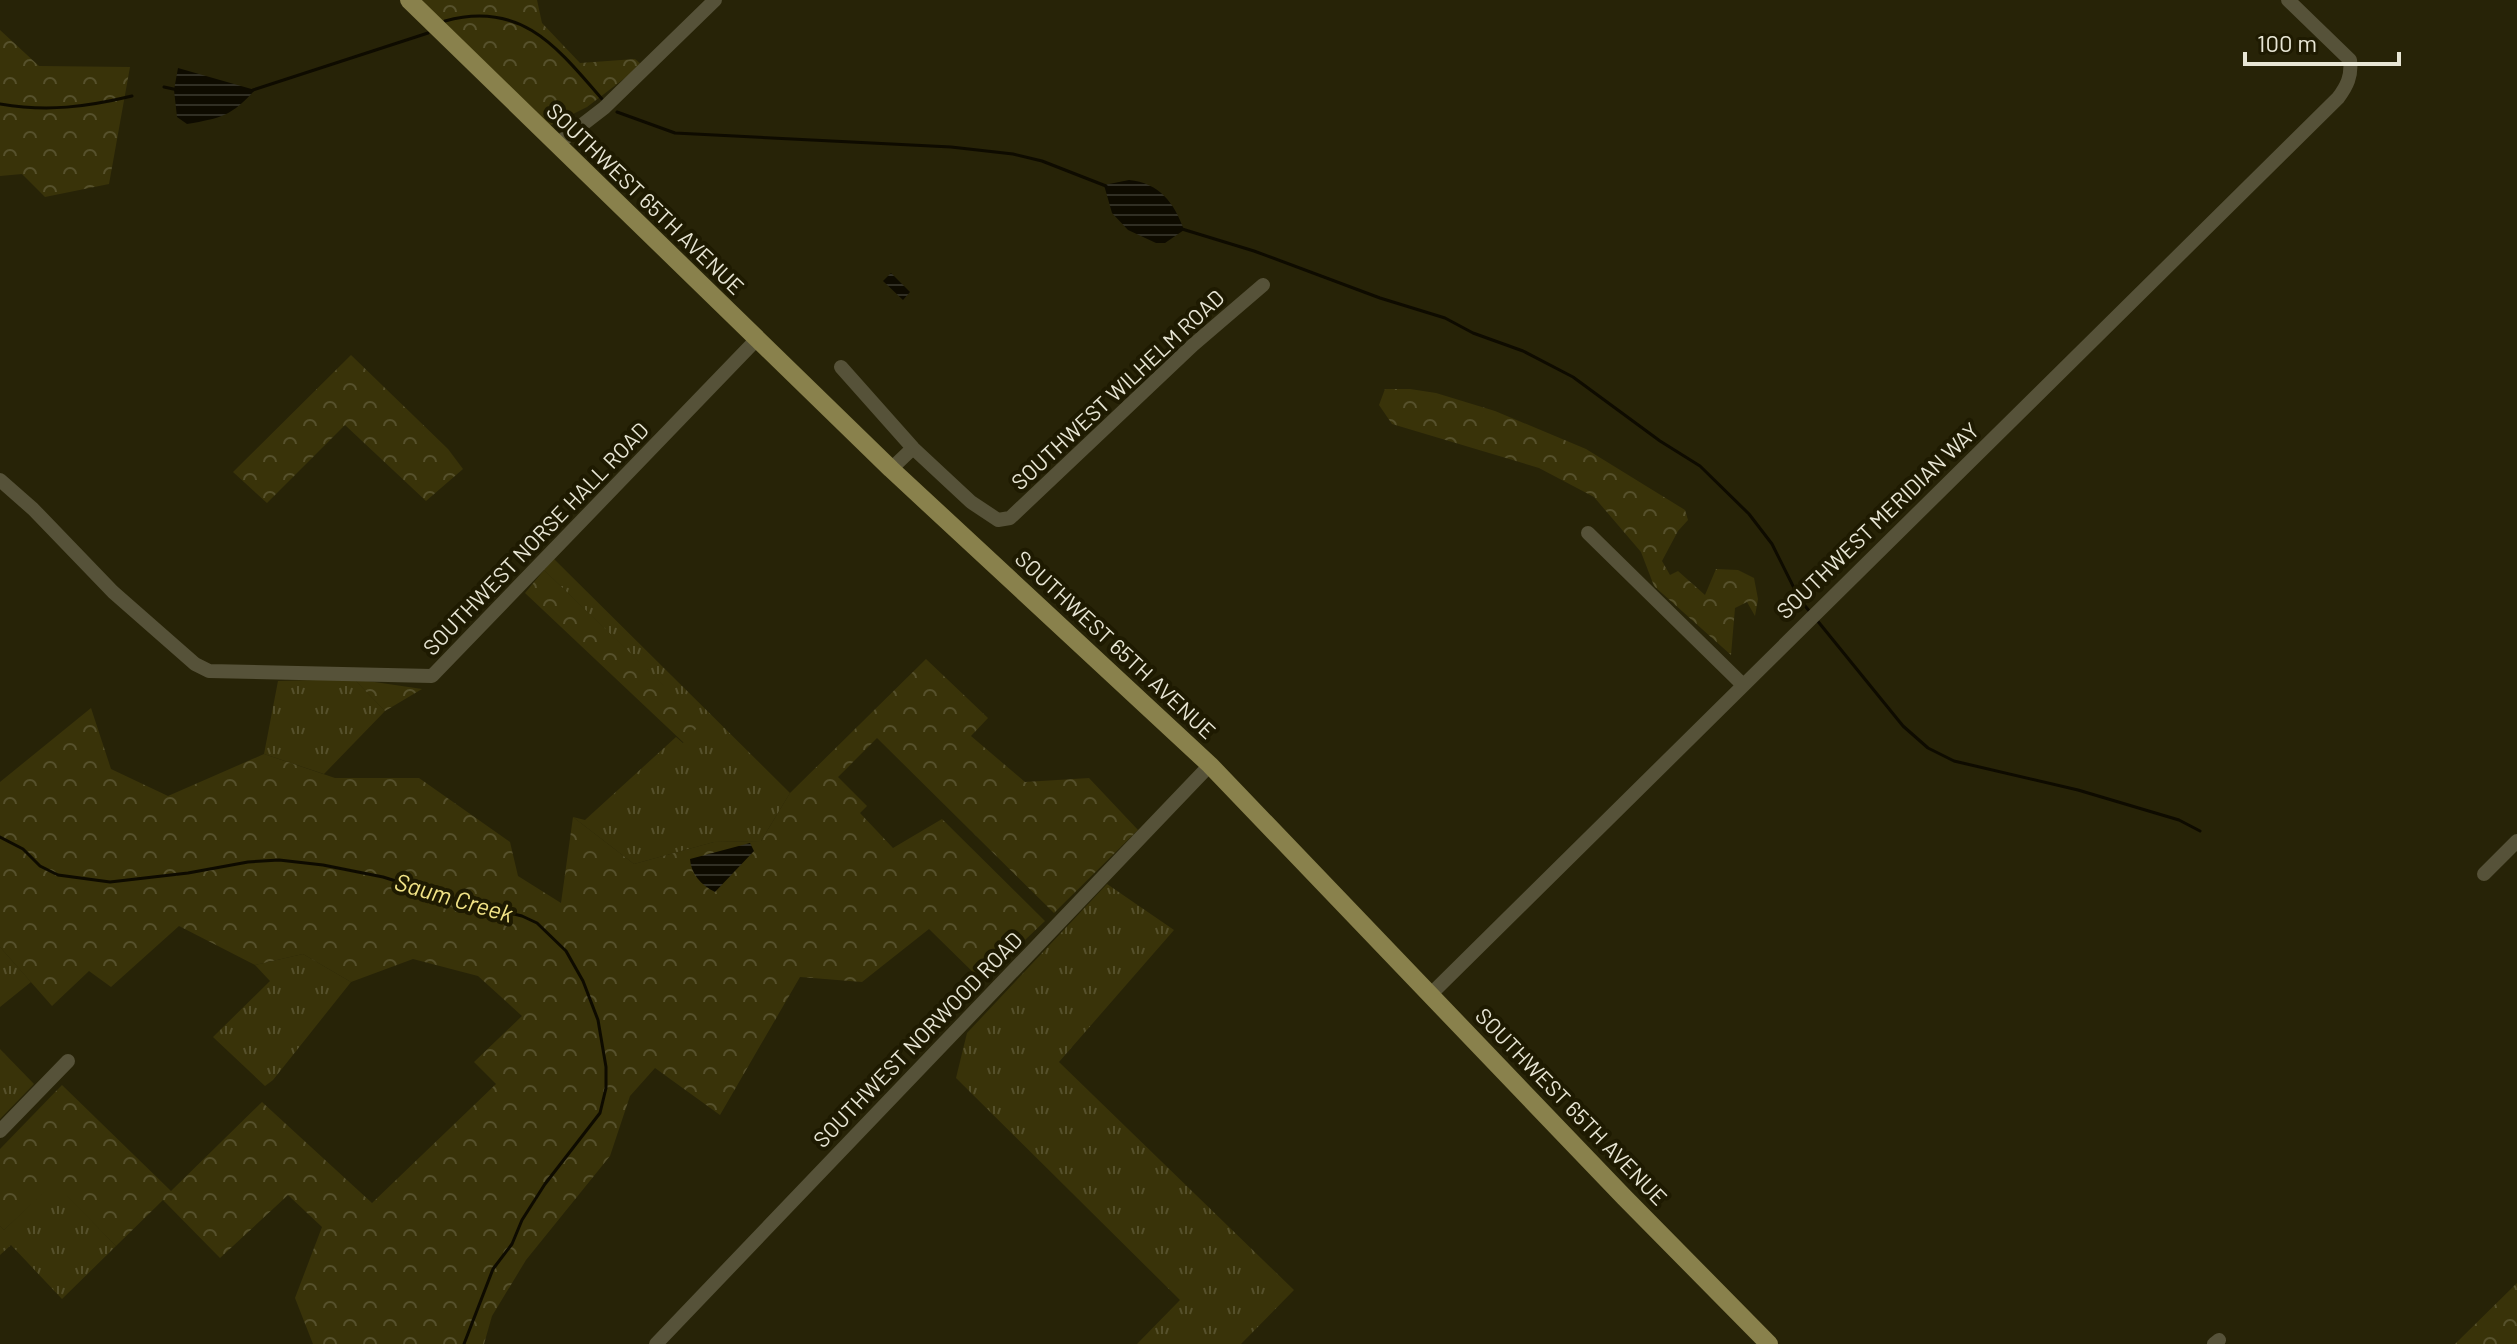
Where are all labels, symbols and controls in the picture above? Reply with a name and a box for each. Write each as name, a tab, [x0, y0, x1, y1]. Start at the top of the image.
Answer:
scale bar	[2245, 16, 2399, 66]
text: 100 m	[2257, 28, 2317, 57]
street label: SOUTHWEST 65TH AVENUE	[542, 97, 750, 299]
street label: SOUTHWEST WILHELM ROAD	[1005, 284, 1229, 494]
street label: SOUTHWEST NORSE HALL ROAD	[417, 416, 653, 660]
street label: SOUTHWEST MERIDIAN WAY	[1771, 417, 1983, 623]
street label: SOUTHWEST 65TH AVENUE	[1011, 544, 1221, 744]
water label: Saum Creek	[392, 866, 517, 928]
street label: SOUTHWEST NORWOOD ROAD	[807, 926, 1027, 1152]
street label: SOUTHWEST 65TH AVENUE	[1471, 1002, 1673, 1210]

